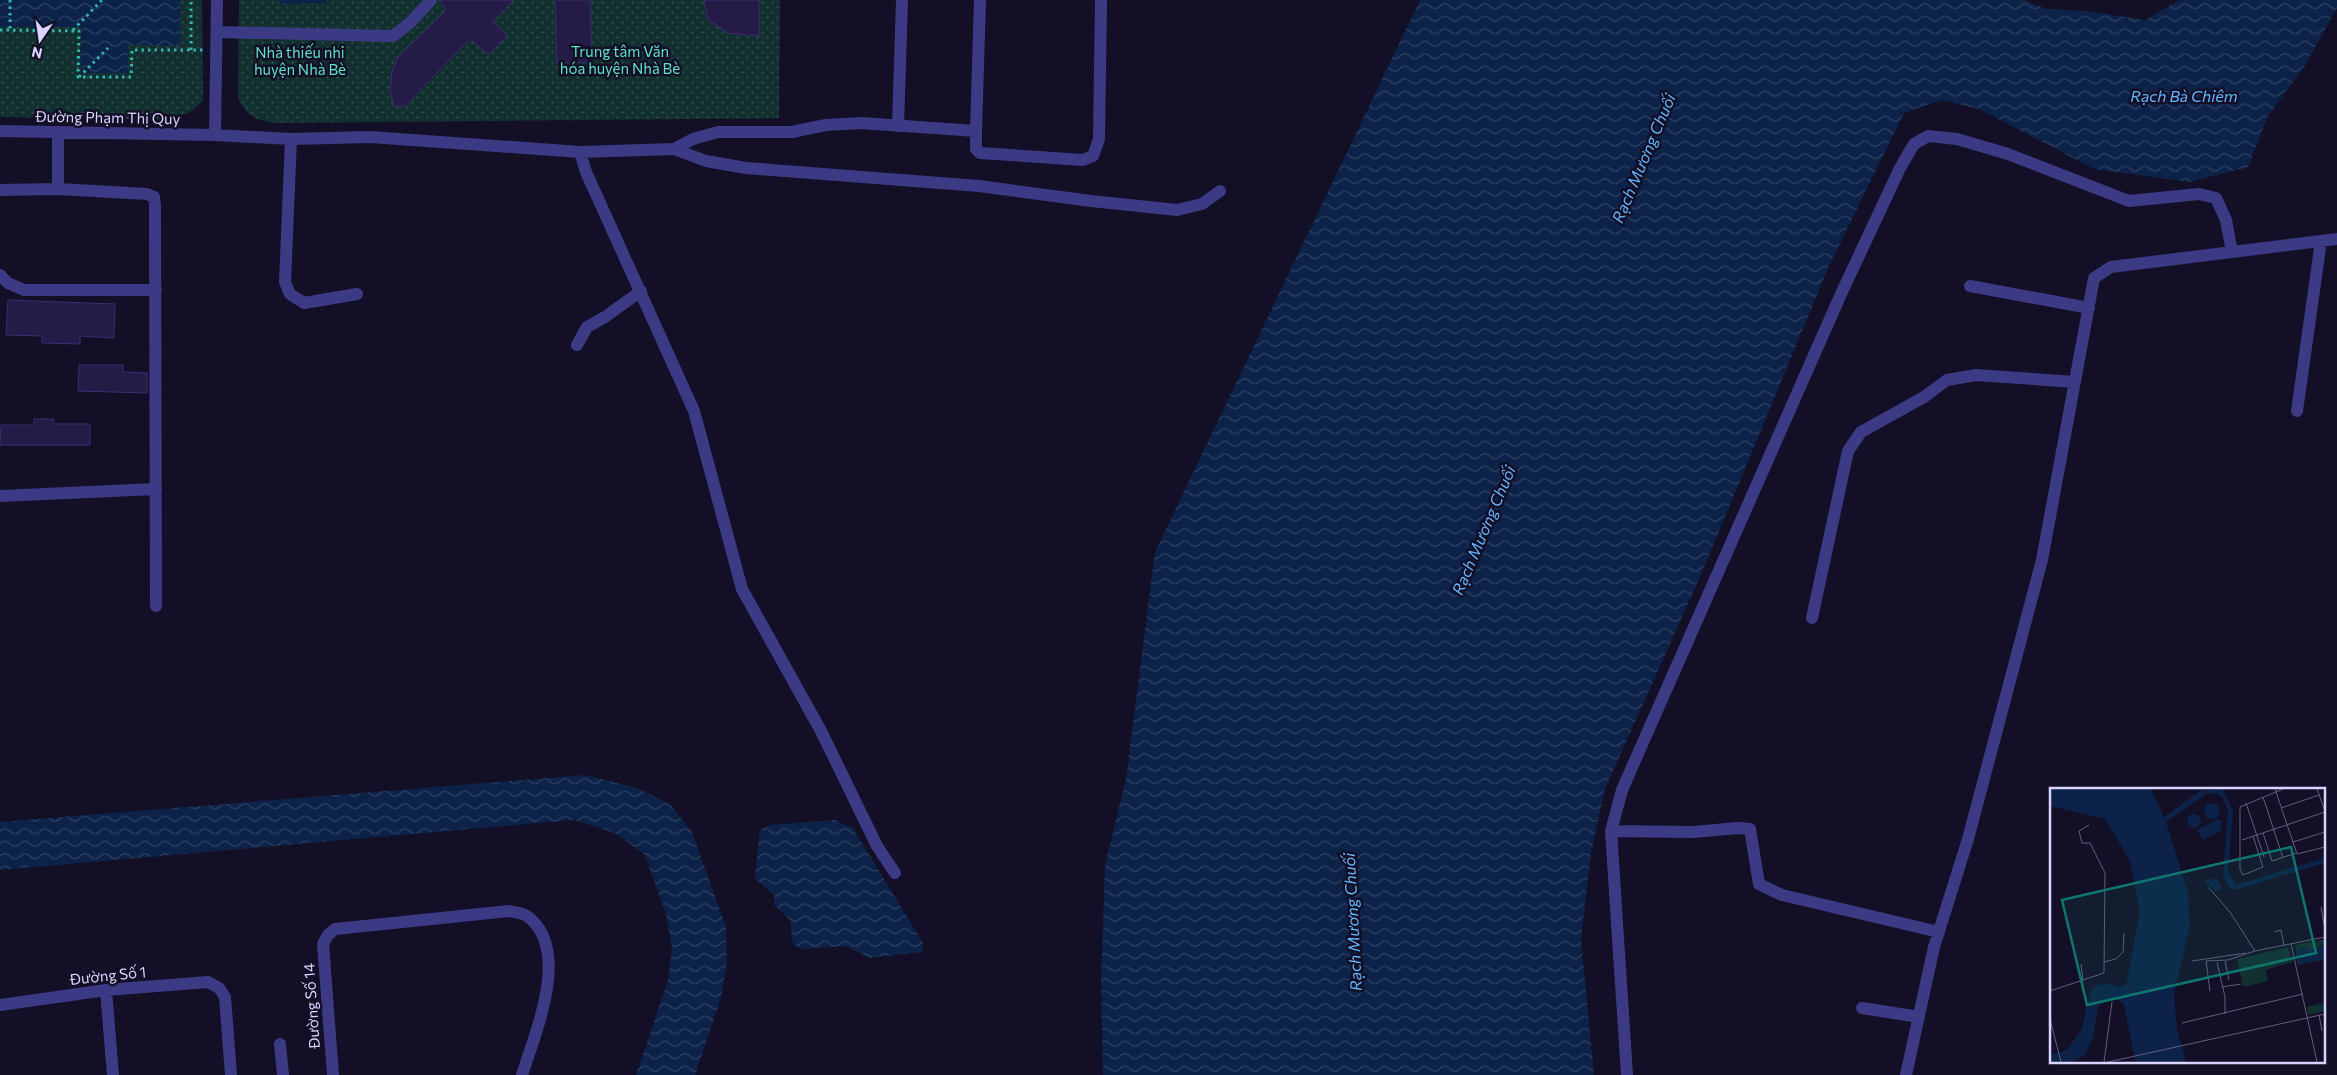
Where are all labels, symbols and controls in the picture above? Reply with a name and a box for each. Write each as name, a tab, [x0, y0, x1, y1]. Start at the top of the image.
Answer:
north arrow	[15, 15, 65, 65]
park label: Trung tâm Văn hóa huyện Nhà Bè	[560, 42, 680, 77]
park label: Nhà thiếu nhi huyện Nhà Bè	[254, 43, 346, 78]
text: N	[30, 44, 44, 63]
water label: Rạch Bà Chiêm	[2130, 86, 2238, 105]
water label: Rạch Mương Chuối	[1607, 90, 1679, 225]
street label: Đường Phạm Thị Quy	[34, 107, 181, 127]
water label: Rạch Mương Chuối	[1447, 462, 1519, 597]
inset map	[2050, 788, 2324, 1062]
water label: Rạch Mương Chuối	[1339, 852, 1365, 992]
street label: Đường Số 1	[68, 962, 147, 988]
street label: Đường Số 14	[299, 963, 323, 1050]

